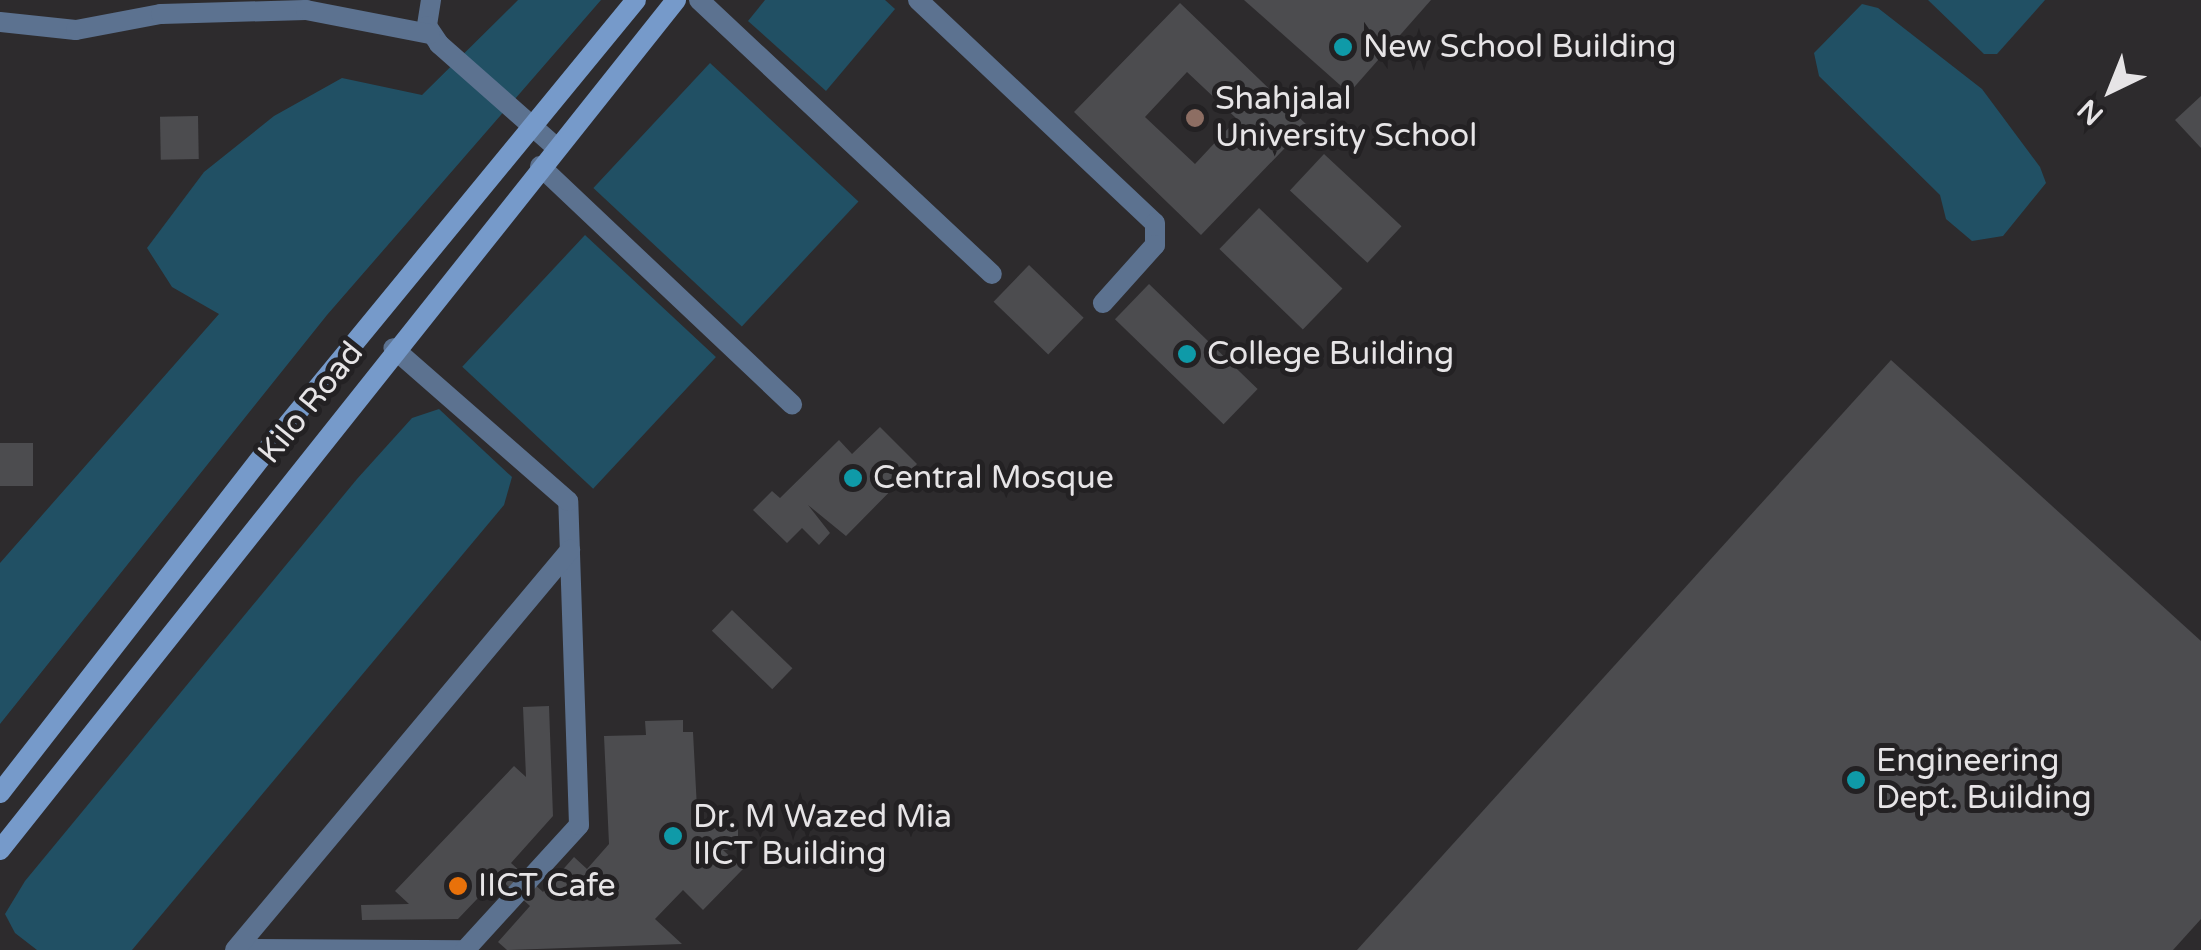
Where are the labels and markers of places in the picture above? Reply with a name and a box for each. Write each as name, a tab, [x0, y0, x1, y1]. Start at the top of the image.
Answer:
place label: New School Building	[1363, 28, 1677, 66]
marker: New School Building	[1332, 36, 1354, 58]
place label: Shahjalal University School	[1215, 81, 1477, 156]
marker: Shahjalal University School	[1184, 107, 1206, 129]
place label: College Building	[1207, 335, 1454, 373]
marker: College Building	[1176, 343, 1198, 365]
place label: Central Mosque	[873, 459, 1114, 497]
marker: Central Mosque	[842, 467, 864, 489]
place label: Engineering Dept. Building	[1876, 743, 2092, 818]
marker: Engineering Dept. Building	[1845, 769, 1867, 791]
place label: Dr. M Wazed Mia IICT Building	[693, 799, 952, 874]
marker: Dr. M Wazed Mia IICT Building	[662, 825, 684, 847]
place label: IICT Cafe	[478, 867, 616, 905]
marker: IICT Cafe	[447, 875, 469, 897]

